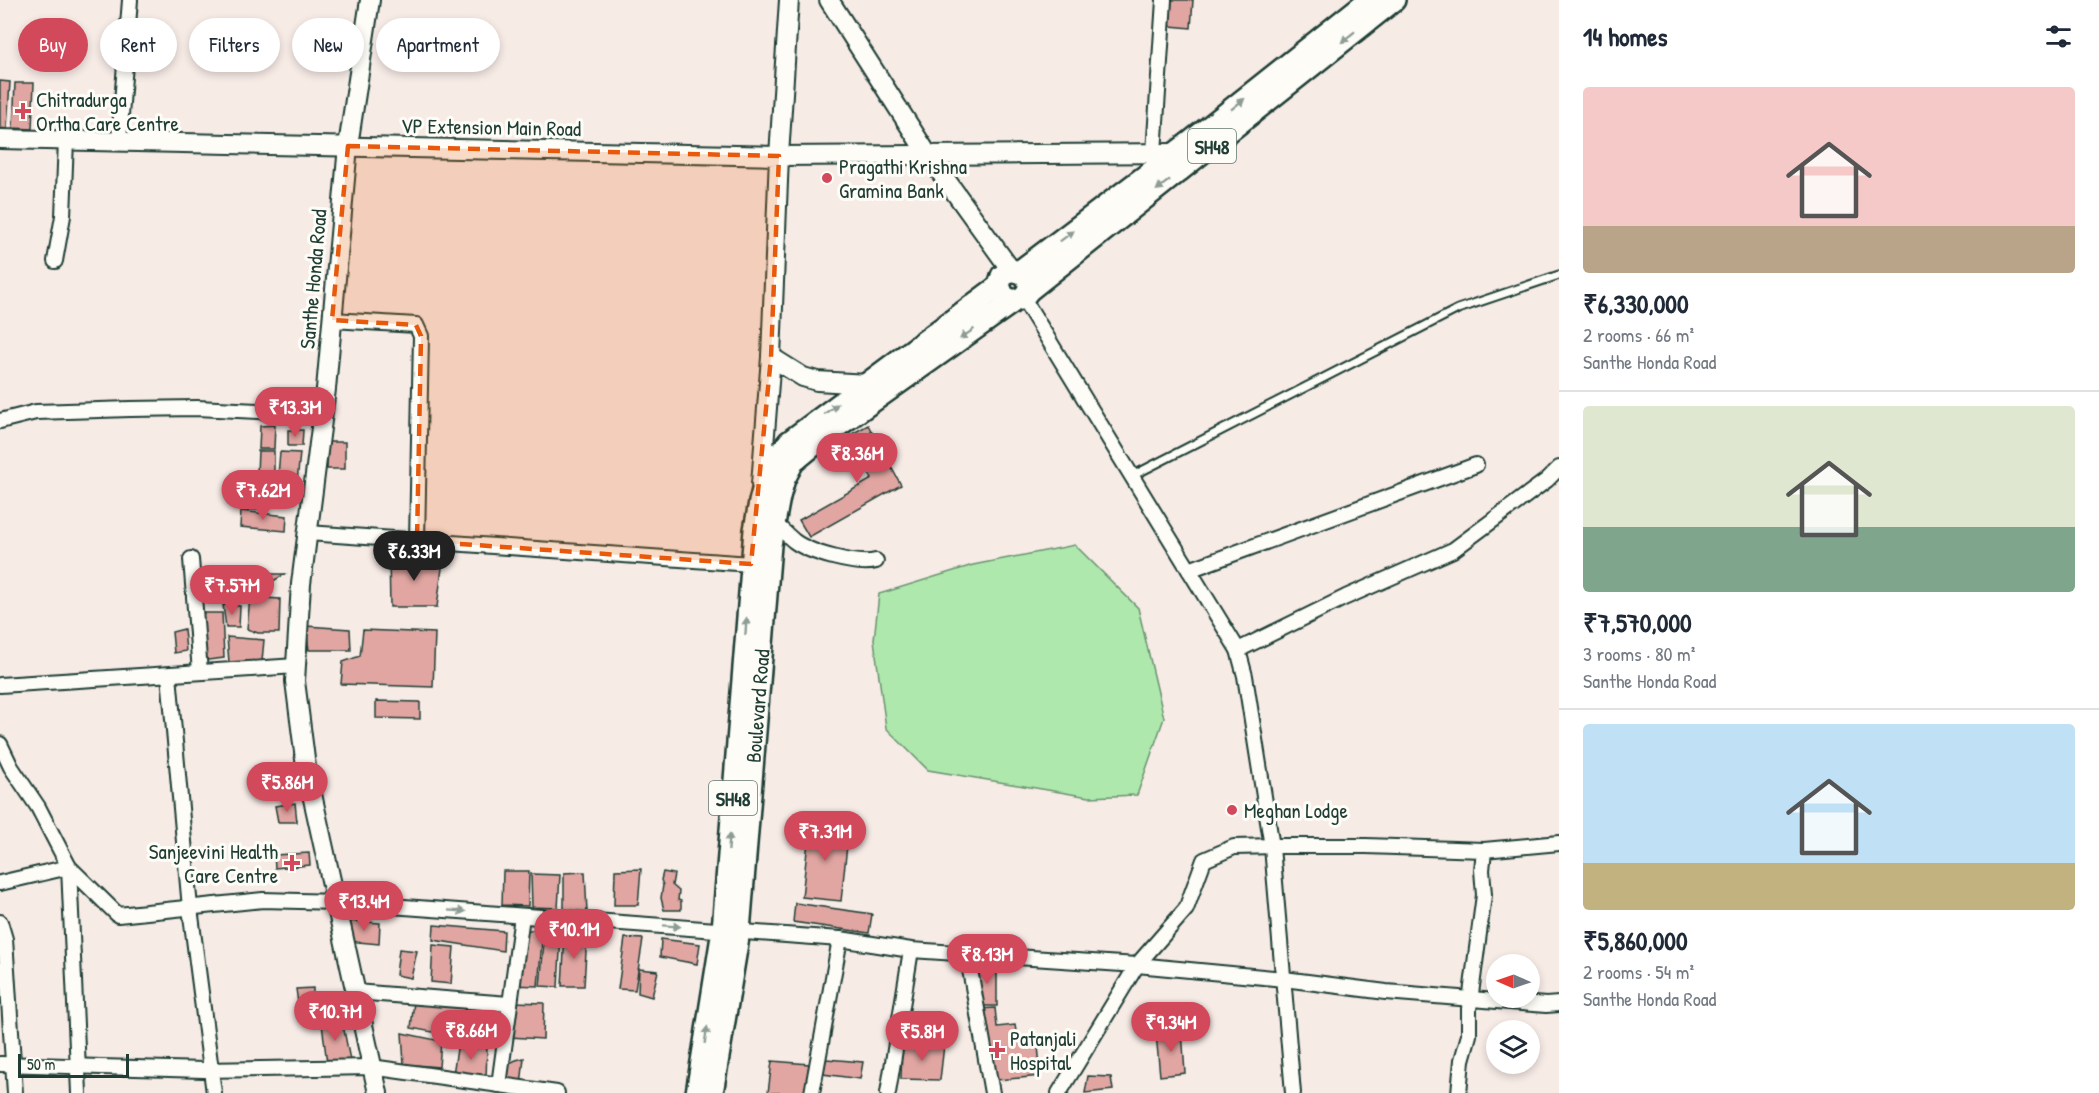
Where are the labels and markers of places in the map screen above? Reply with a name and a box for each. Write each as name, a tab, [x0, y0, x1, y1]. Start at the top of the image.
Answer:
place label: Chitradurga Ortha Care Centre	[36, 85, 179, 138]
marker: Chitradurga Ortha Care Centre	[14, 102, 32, 120]
place label: Pragathi Krishna Gramina Bank	[839, 152, 967, 205]
marker: Pragathi Krishna Gramina Bank	[820, 171, 834, 185]
pin: ₹13.3M	[246, 387, 344, 438]
pin: ₹8.36M	[808, 433, 906, 484]
pin: ₹7.62M	[214, 470, 312, 521]
pin: ₹6.33M	[365, 531, 463, 582]
pin: ₹7.57M	[183, 565, 281, 616]
pin: ₹5.86M	[238, 762, 336, 813]
place label: Meghan Lodge	[1244, 796, 1348, 825]
marker: Meghan Lodge	[1225, 803, 1239, 817]
pin: ₹7.31M	[776, 811, 874, 862]
place label: Sanjeevini Health Care Centre	[149, 837, 278, 890]
marker: Sanjeevini Health Care Centre	[283, 854, 301, 872]
pin: ₹13.4M	[315, 881, 413, 932]
pin: ₹10.1M	[525, 909, 623, 960]
pin: ₹8.13M	[938, 934, 1036, 985]
pin: ₹10.7M	[286, 991, 384, 1042]
pin: ₹9.34M	[1122, 1002, 1220, 1053]
pin: ₹8.66M	[422, 1010, 520, 1061]
pin: ₹5.8M	[880, 1011, 964, 1062]
place label: Patanjali Hospital	[1010, 1024, 1077, 1077]
marker: Patanjali Hospital	[988, 1041, 1006, 1059]

